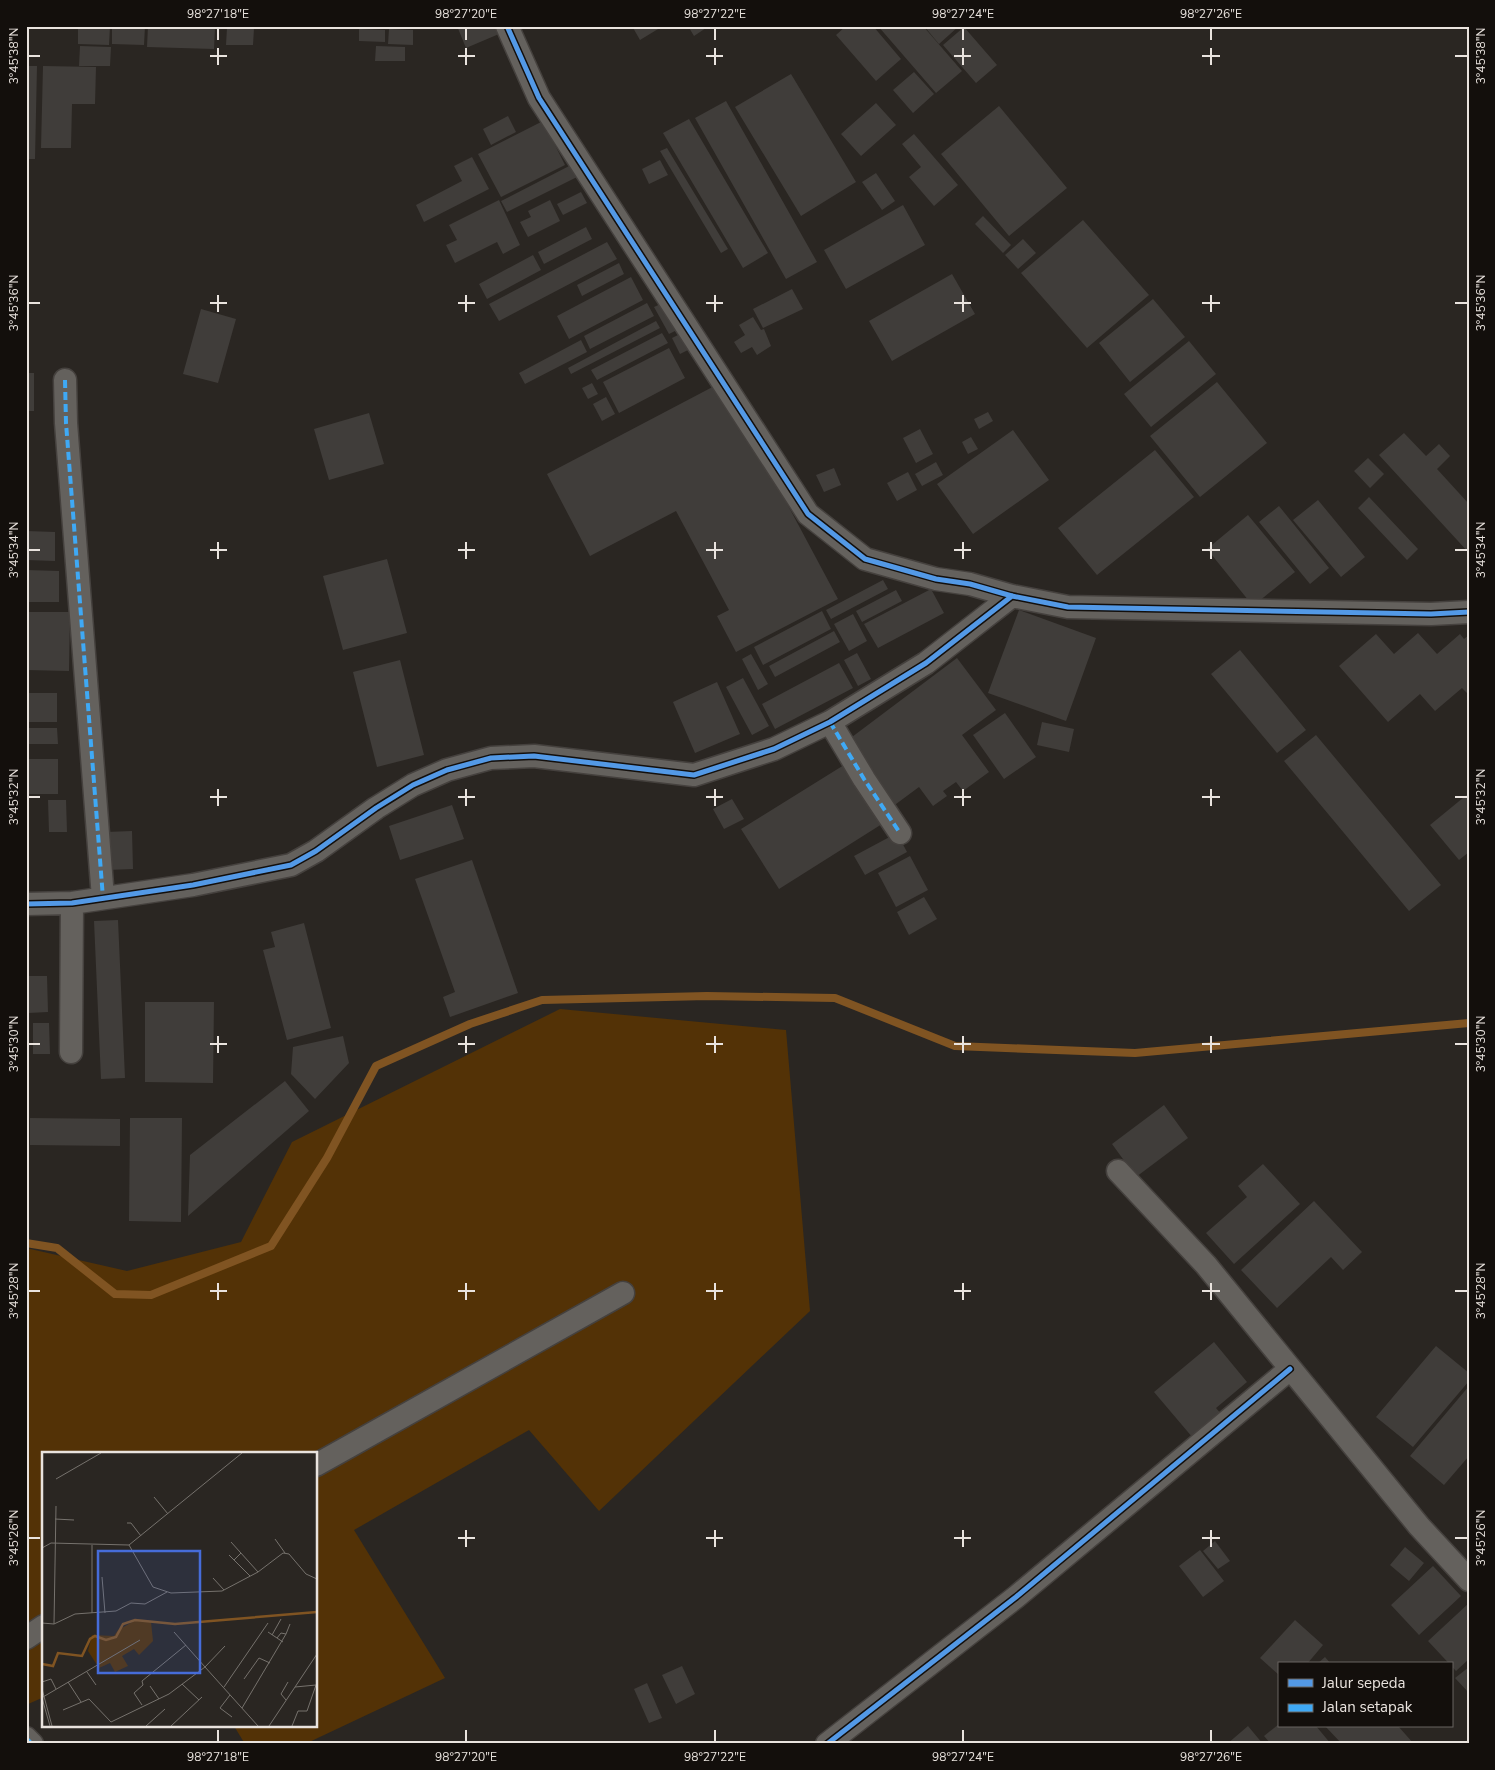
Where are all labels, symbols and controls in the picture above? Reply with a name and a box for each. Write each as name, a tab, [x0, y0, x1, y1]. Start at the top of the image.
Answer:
text: 98°27'18"E	[187, 6, 249, 22]
text: 98°27'20"E	[435, 6, 497, 22]
text: 98°27'22"E	[684, 6, 746, 22]
text: 98°27'24"E	[932, 6, 994, 22]
text: 98°27'26"E	[1180, 6, 1242, 22]
text: 3°45'38"N	[6, 28, 22, 84]
text: 3°45'38"N	[1473, 28, 1489, 84]
text: 3°45'36"N	[6, 275, 22, 331]
text: 3°45'36"N	[1473, 275, 1489, 331]
text: 3°45'34"N	[6, 522, 22, 578]
text: 3°45'34"N	[1473, 522, 1489, 578]
text: 3°45'32"N	[6, 769, 22, 825]
text: 3°45'32"N	[1473, 769, 1489, 825]
text: 3°45'30"N	[6, 1016, 22, 1072]
text: 3°45'30"N	[1473, 1016, 1489, 1072]
text: 3°45'28"N	[6, 1263, 22, 1319]
text: 3°45'28"N	[1473, 1263, 1489, 1319]
inset map	[42, 1452, 318, 1728]
text: 3°45'26"N	[6, 1510, 22, 1566]
text: 3°45'26"N	[1473, 1510, 1489, 1566]
legend	[1278, 1662, 1452, 1728]
text: Jalur sepeda	[1321, 1673, 1406, 1693]
text: Jalan setapak	[1321, 1697, 1413, 1717]
text: 98°27'18"E	[187, 1749, 249, 1765]
text: 98°27'20"E	[435, 1749, 497, 1765]
text: 98°27'22"E	[684, 1749, 746, 1765]
text: 98°27'24"E	[932, 1749, 994, 1765]
text: 98°27'26"E	[1180, 1749, 1242, 1765]

